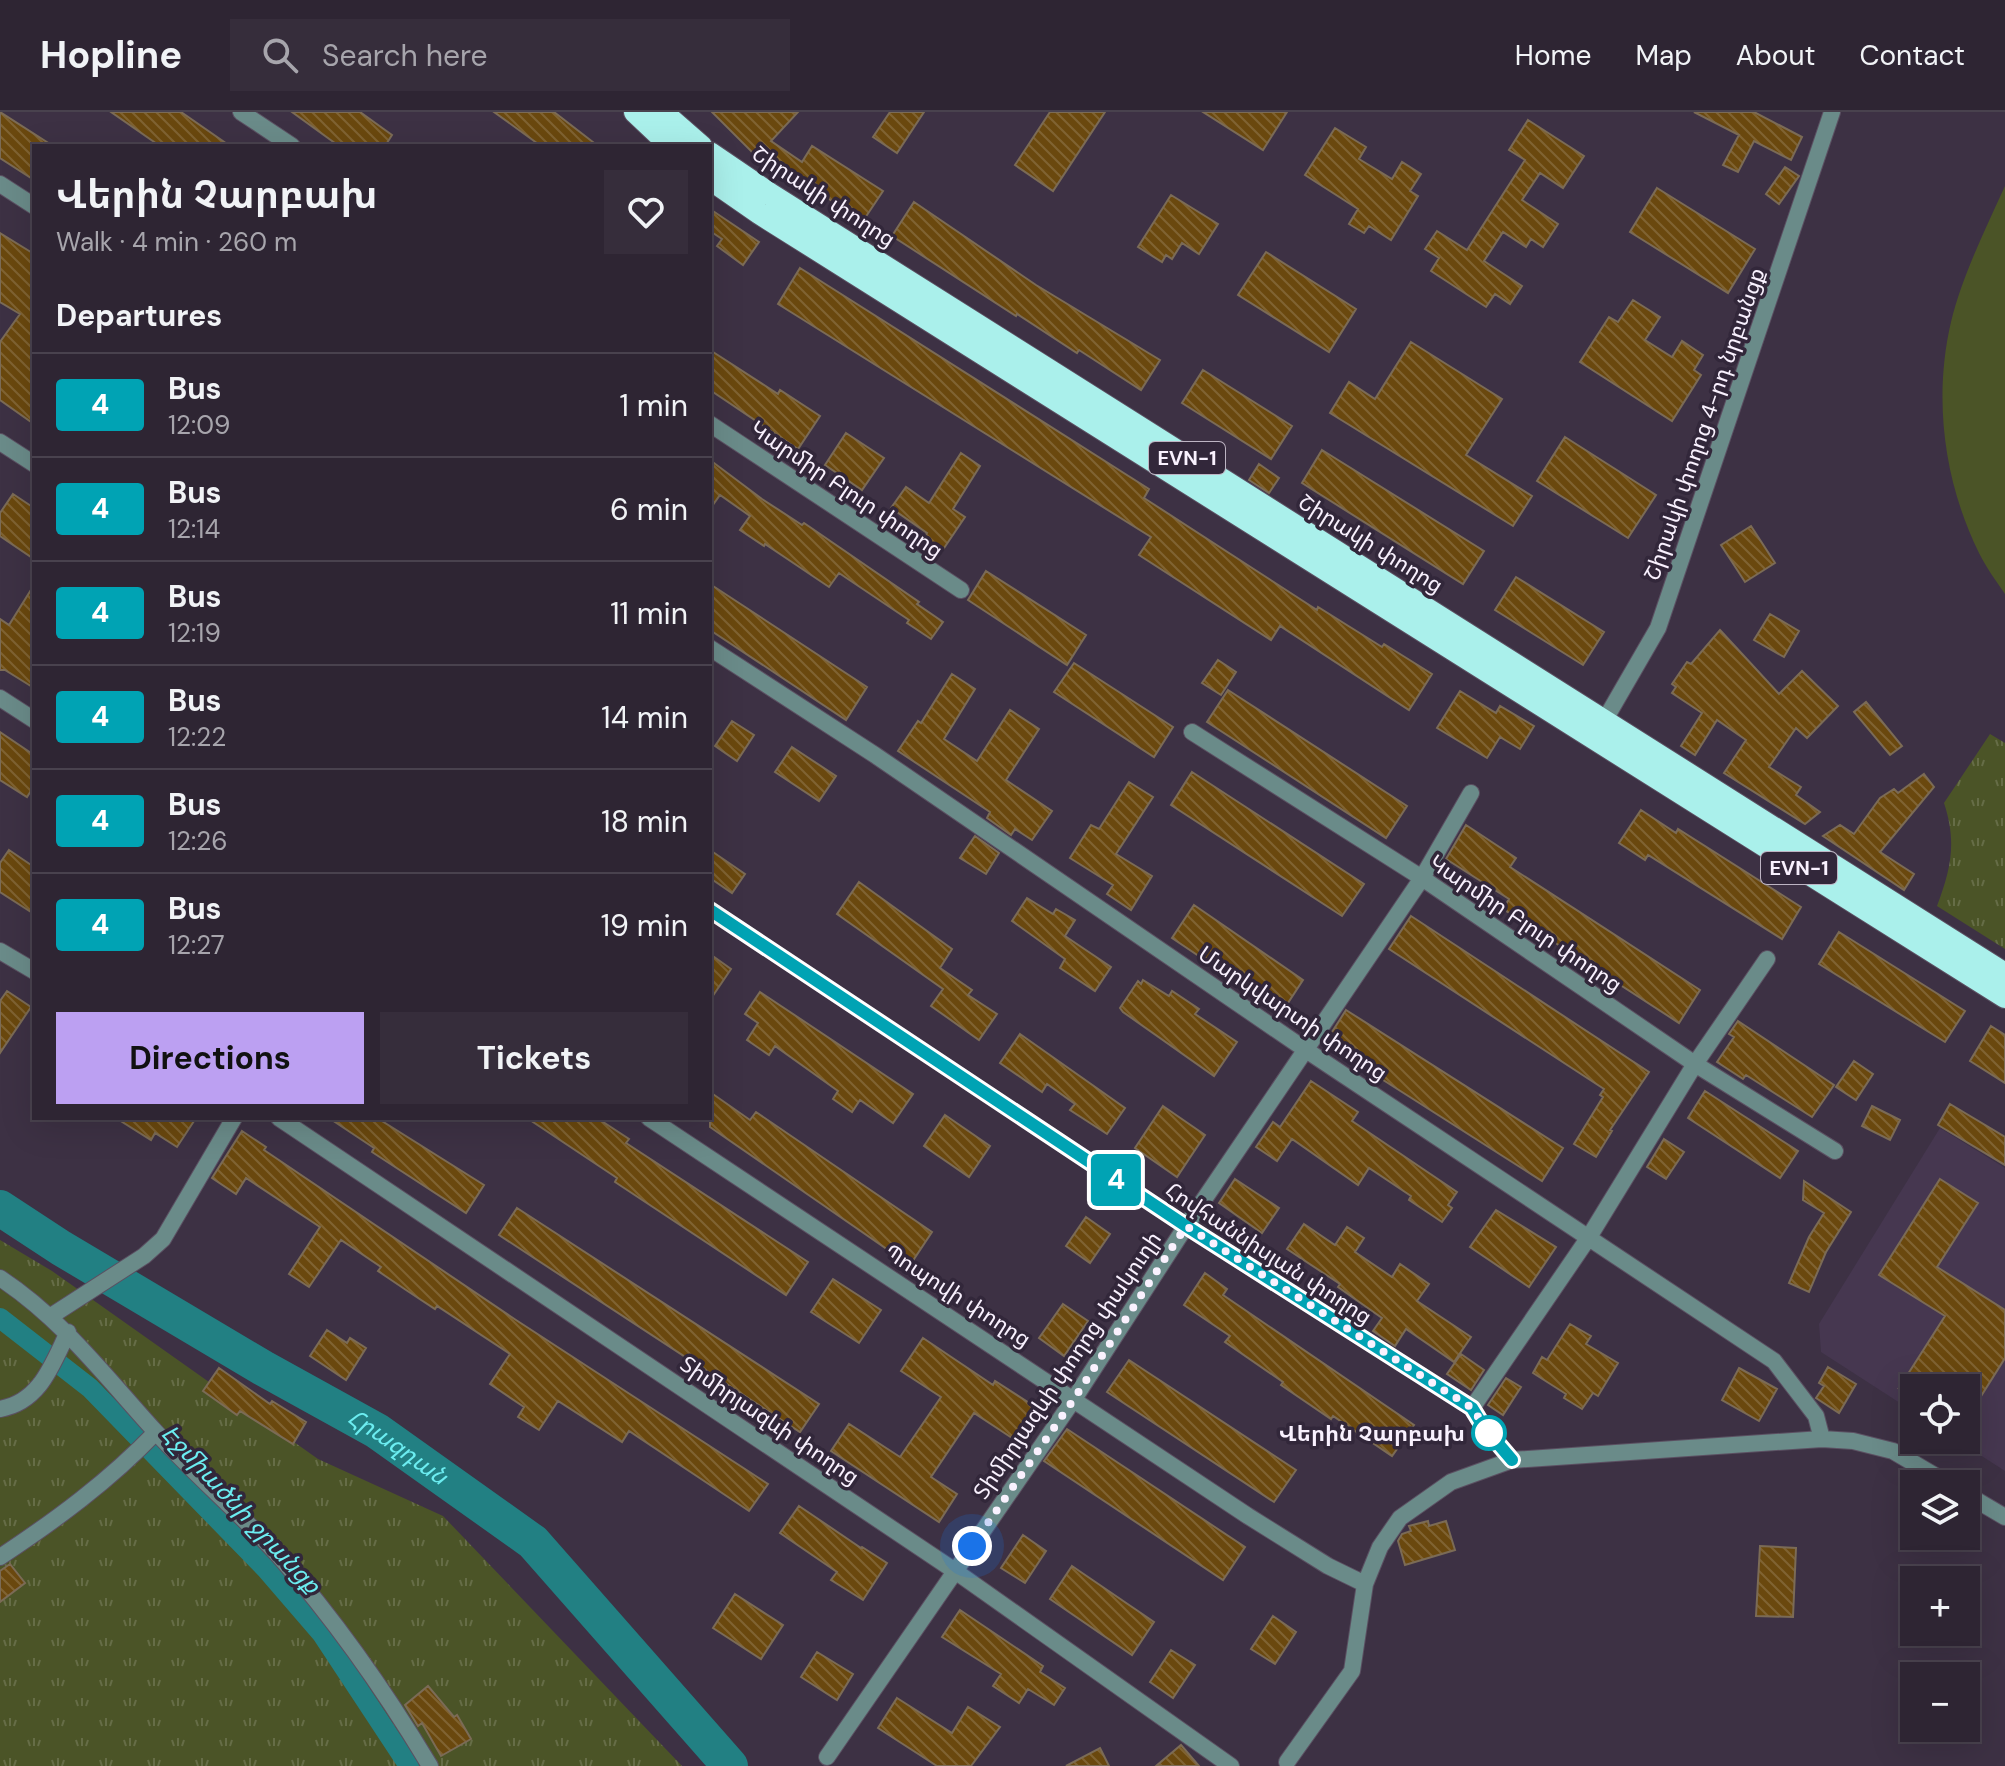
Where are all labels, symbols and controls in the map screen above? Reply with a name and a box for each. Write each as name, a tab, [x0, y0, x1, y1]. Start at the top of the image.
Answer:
search box	[230, 19, 790, 91]
text: Hopline	[40, 30, 182, 80]
icon: search	[258, 33, 302, 77]
text: Search here	[322, 36, 488, 75]
text: Home	[1515, 37, 1591, 74]
text: Map	[1635, 37, 1692, 74]
text: About	[1736, 37, 1815, 74]
text: Contact	[1859, 37, 1965, 74]
street label: Շիրակի փողոց	[746, 139, 901, 254]
text: Վերին Չարբախ	[56, 170, 378, 220]
button: heart	[604, 170, 688, 254]
text: Walk · 4 min · 260 m	[56, 225, 297, 259]
street label: Շիրակի փողոց 4-րդ նրբանցք	[1637, 264, 1772, 584]
text: Departures	[56, 296, 222, 335]
text: Bus	[168, 369, 222, 408]
text: 4	[91, 386, 109, 423]
text: 1 min	[620, 386, 688, 425]
text: 12:09	[168, 408, 230, 442]
street label: Կարմիր Բլուր փողոց	[745, 414, 949, 565]
road number: EVN-1	[1149, 442, 1225, 474]
text: Bus	[168, 473, 222, 512]
street label: Շիրակի փողոց	[1293, 487, 1449, 600]
text: 4	[91, 490, 109, 527]
text: 6 min	[610, 490, 688, 529]
text: 12:14	[168, 512, 220, 546]
text: Bus	[168, 577, 222, 616]
text: 4	[91, 594, 109, 631]
text: 11 min	[610, 594, 688, 633]
text: 12:19	[168, 616, 221, 650]
text: Bus	[168, 681, 222, 720]
text: 4	[91, 698, 109, 735]
text: 14 min	[601, 698, 688, 737]
text: 12:22	[168, 720, 226, 754]
text: Bus	[168, 785, 222, 824]
text: 4	[91, 802, 109, 839]
text: 18 min	[601, 802, 688, 841]
text: 12:26	[168, 824, 228, 858]
street label: Կարմիր Բլուր փողոց	[1424, 848, 1628, 999]
road number: EVN-1	[1761, 852, 1837, 884]
text: Bus	[168, 889, 222, 928]
text: 4	[91, 906, 109, 943]
text: 19 min	[601, 906, 688, 945]
text: 12:27	[168, 928, 225, 962]
street label: Մարկվարտի փողոց	[1193, 939, 1393, 1088]
button: Directions	[56, 1012, 364, 1104]
button: Tickets	[380, 1012, 688, 1104]
line badge: 4	[1090, 1154, 1142, 1206]
text: 4	[1107, 1161, 1125, 1198]
street label: Հովհաննիսյան փողոց	[1160, 1176, 1378, 1331]
street label: Տիմիրյազևի փողոց փակուղի	[967, 1226, 1168, 1505]
street label: Պոպովի փողոց	[879, 1237, 1037, 1354]
street label: Տիմիրյազևի փողոց	[674, 1350, 865, 1491]
map controls	[1900, 1374, 1980, 1742]
button: locate	[1900, 1374, 1980, 1454]
water label: Հրազդան	[342, 1402, 455, 1492]
marker: Վերին Չարբախ	[1472, 1416, 1506, 1450]
water label: Էջմիածնի ջրանցք	[155, 1418, 329, 1601]
place label: Վերին Չարբախ	[1279, 1419, 1465, 1448]
button: layers	[1900, 1470, 1980, 1550]
your location	[952, 1526, 992, 1566]
button: +	[1900, 1566, 1980, 1646]
button: −	[1900, 1662, 1980, 1742]

